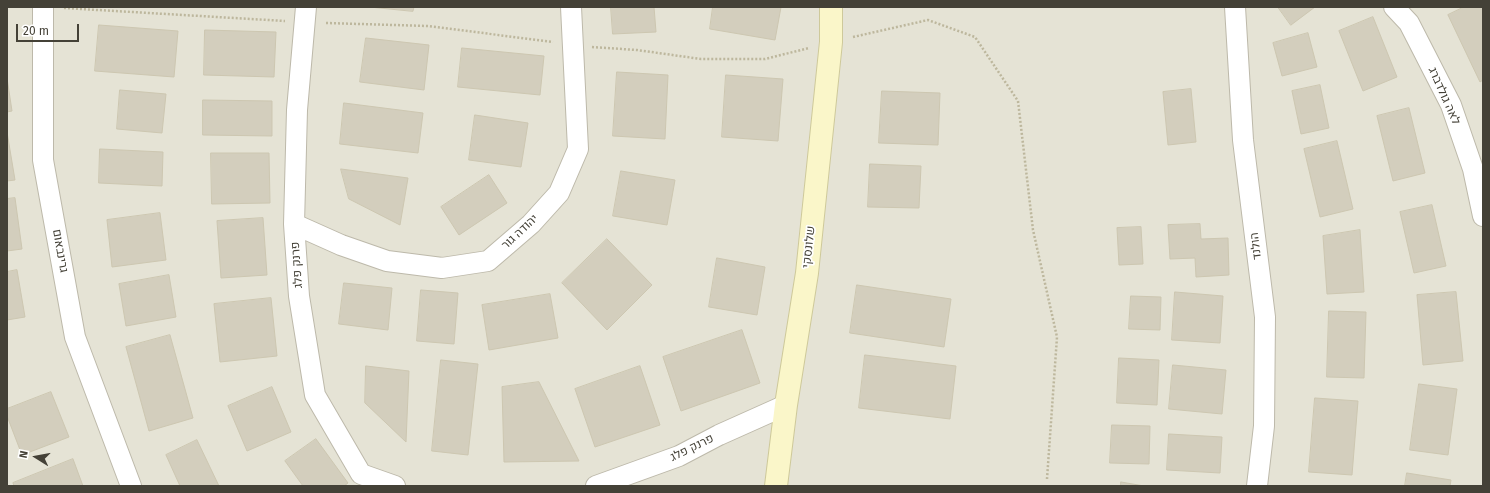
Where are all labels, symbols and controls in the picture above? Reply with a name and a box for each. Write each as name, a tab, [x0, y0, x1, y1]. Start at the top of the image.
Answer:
scale bar	[18, 16, 81, 42]
text: 20 m	[23, 24, 49, 38]
street label: לאה גולדברג	[1425, 65, 1463, 127]
street label: יהודה גור	[499, 211, 541, 253]
street label: שלונסקי	[800, 225, 818, 269]
street label: גרינבאום	[49, 228, 71, 274]
street label: הולנד	[1247, 232, 1265, 260]
street label: פרנק פלג	[288, 241, 306, 289]
street label: פרנק פלג	[668, 431, 716, 465]
north arrow	[16, 437, 56, 477]
text: N	[17, 450, 31, 459]

